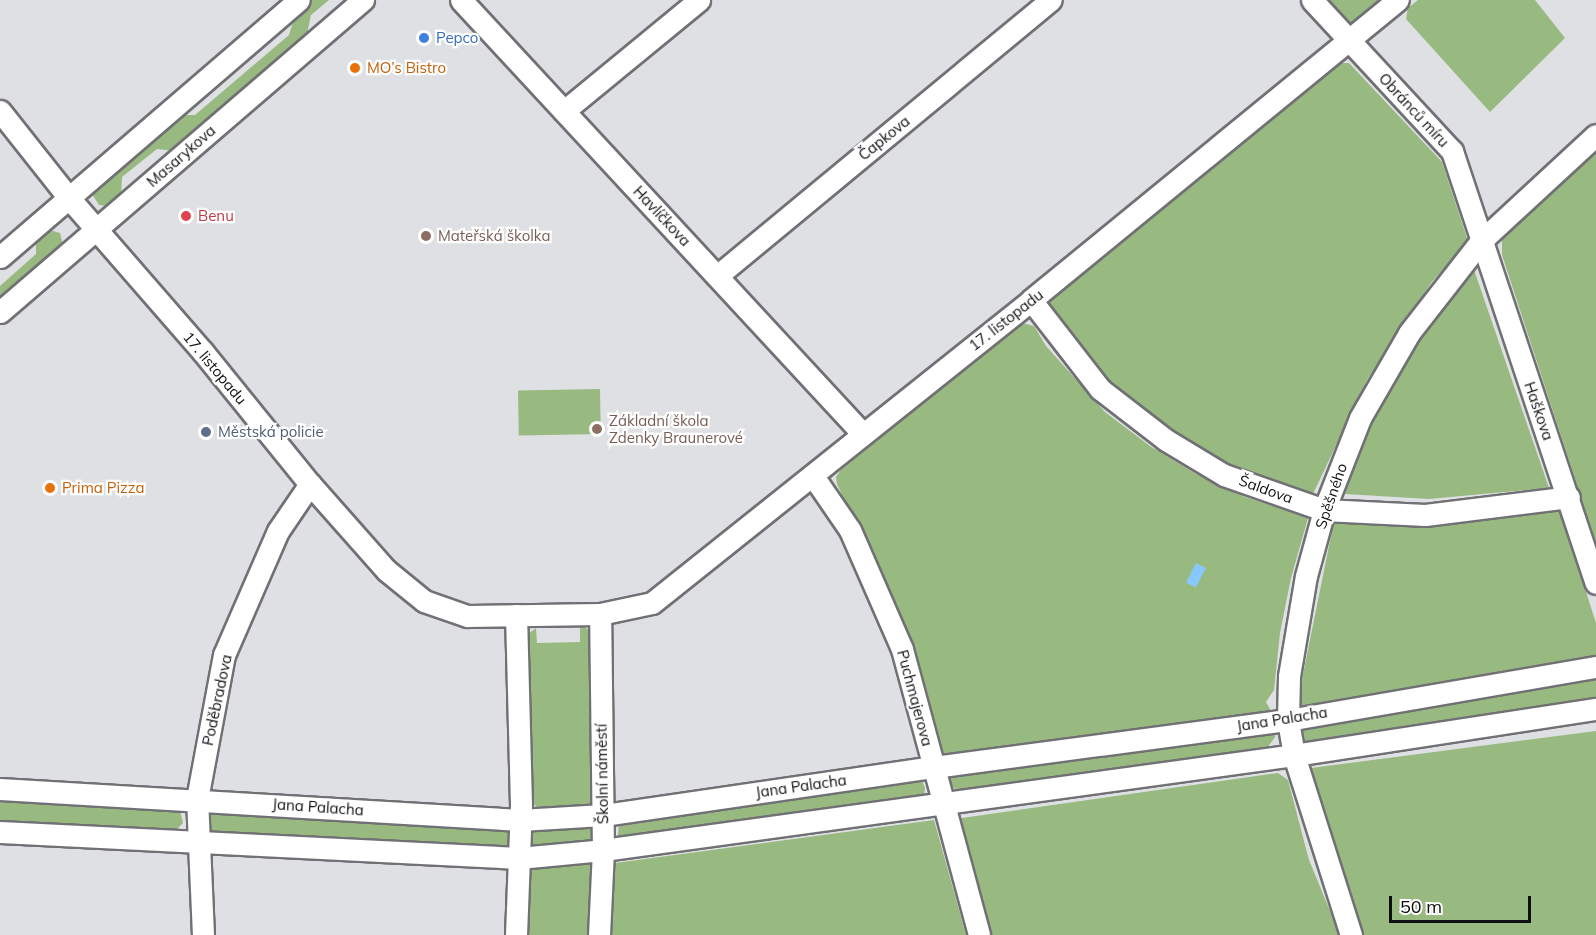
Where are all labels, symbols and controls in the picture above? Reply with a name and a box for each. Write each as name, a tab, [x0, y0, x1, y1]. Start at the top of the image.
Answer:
place label: Pepco	[436, 29, 478, 47]
marker: Pepco	[417, 31, 431, 45]
place label: MO’s Bistro	[367, 59, 446, 77]
marker: MO’s Bistro	[348, 61, 362, 75]
street label: Obránců míru	[1375, 69, 1453, 151]
street label: Čapkova	[855, 112, 913, 164]
street label: Masarykova	[143, 121, 219, 191]
street label: Havlíčkova	[630, 182, 694, 250]
place label: Benu	[198, 207, 234, 225]
marker: Benu	[179, 209, 193, 223]
place label: Mateřská školka	[438, 227, 550, 245]
marker: Mateřská školka	[419, 229, 433, 243]
street label: 17. listopadu	[965, 285, 1047, 355]
street label: 17. listopadu	[179, 328, 251, 408]
street label: Haškova	[1521, 379, 1557, 443]
place label: Základní škola Zdenky Braunerové	[609, 411, 743, 446]
marker: Základní škola Zdenky Braunerové	[590, 422, 604, 436]
place label: Městská policie	[218, 423, 324, 441]
marker: Městská policie	[199, 425, 213, 439]
street label: Spěšného	[1311, 461, 1351, 531]
street label: Šaldova	[1237, 471, 1295, 507]
place label: Prima Pizza	[62, 479, 145, 497]
marker: Prima Pizza	[43, 481, 57, 495]
street label: Puchmajerova	[893, 648, 937, 748]
street label: Poděbradova	[199, 653, 235, 747]
street label: Jana Palacha	[1235, 703, 1329, 735]
street label: Školní náměstí	[592, 724, 612, 824]
street label: Jana Palacha	[754, 771, 848, 801]
street label: Jana Palacha	[272, 795, 364, 819]
scale bar	[1392, 884, 1534, 922]
text: 50 m	[1400, 895, 1442, 918]

